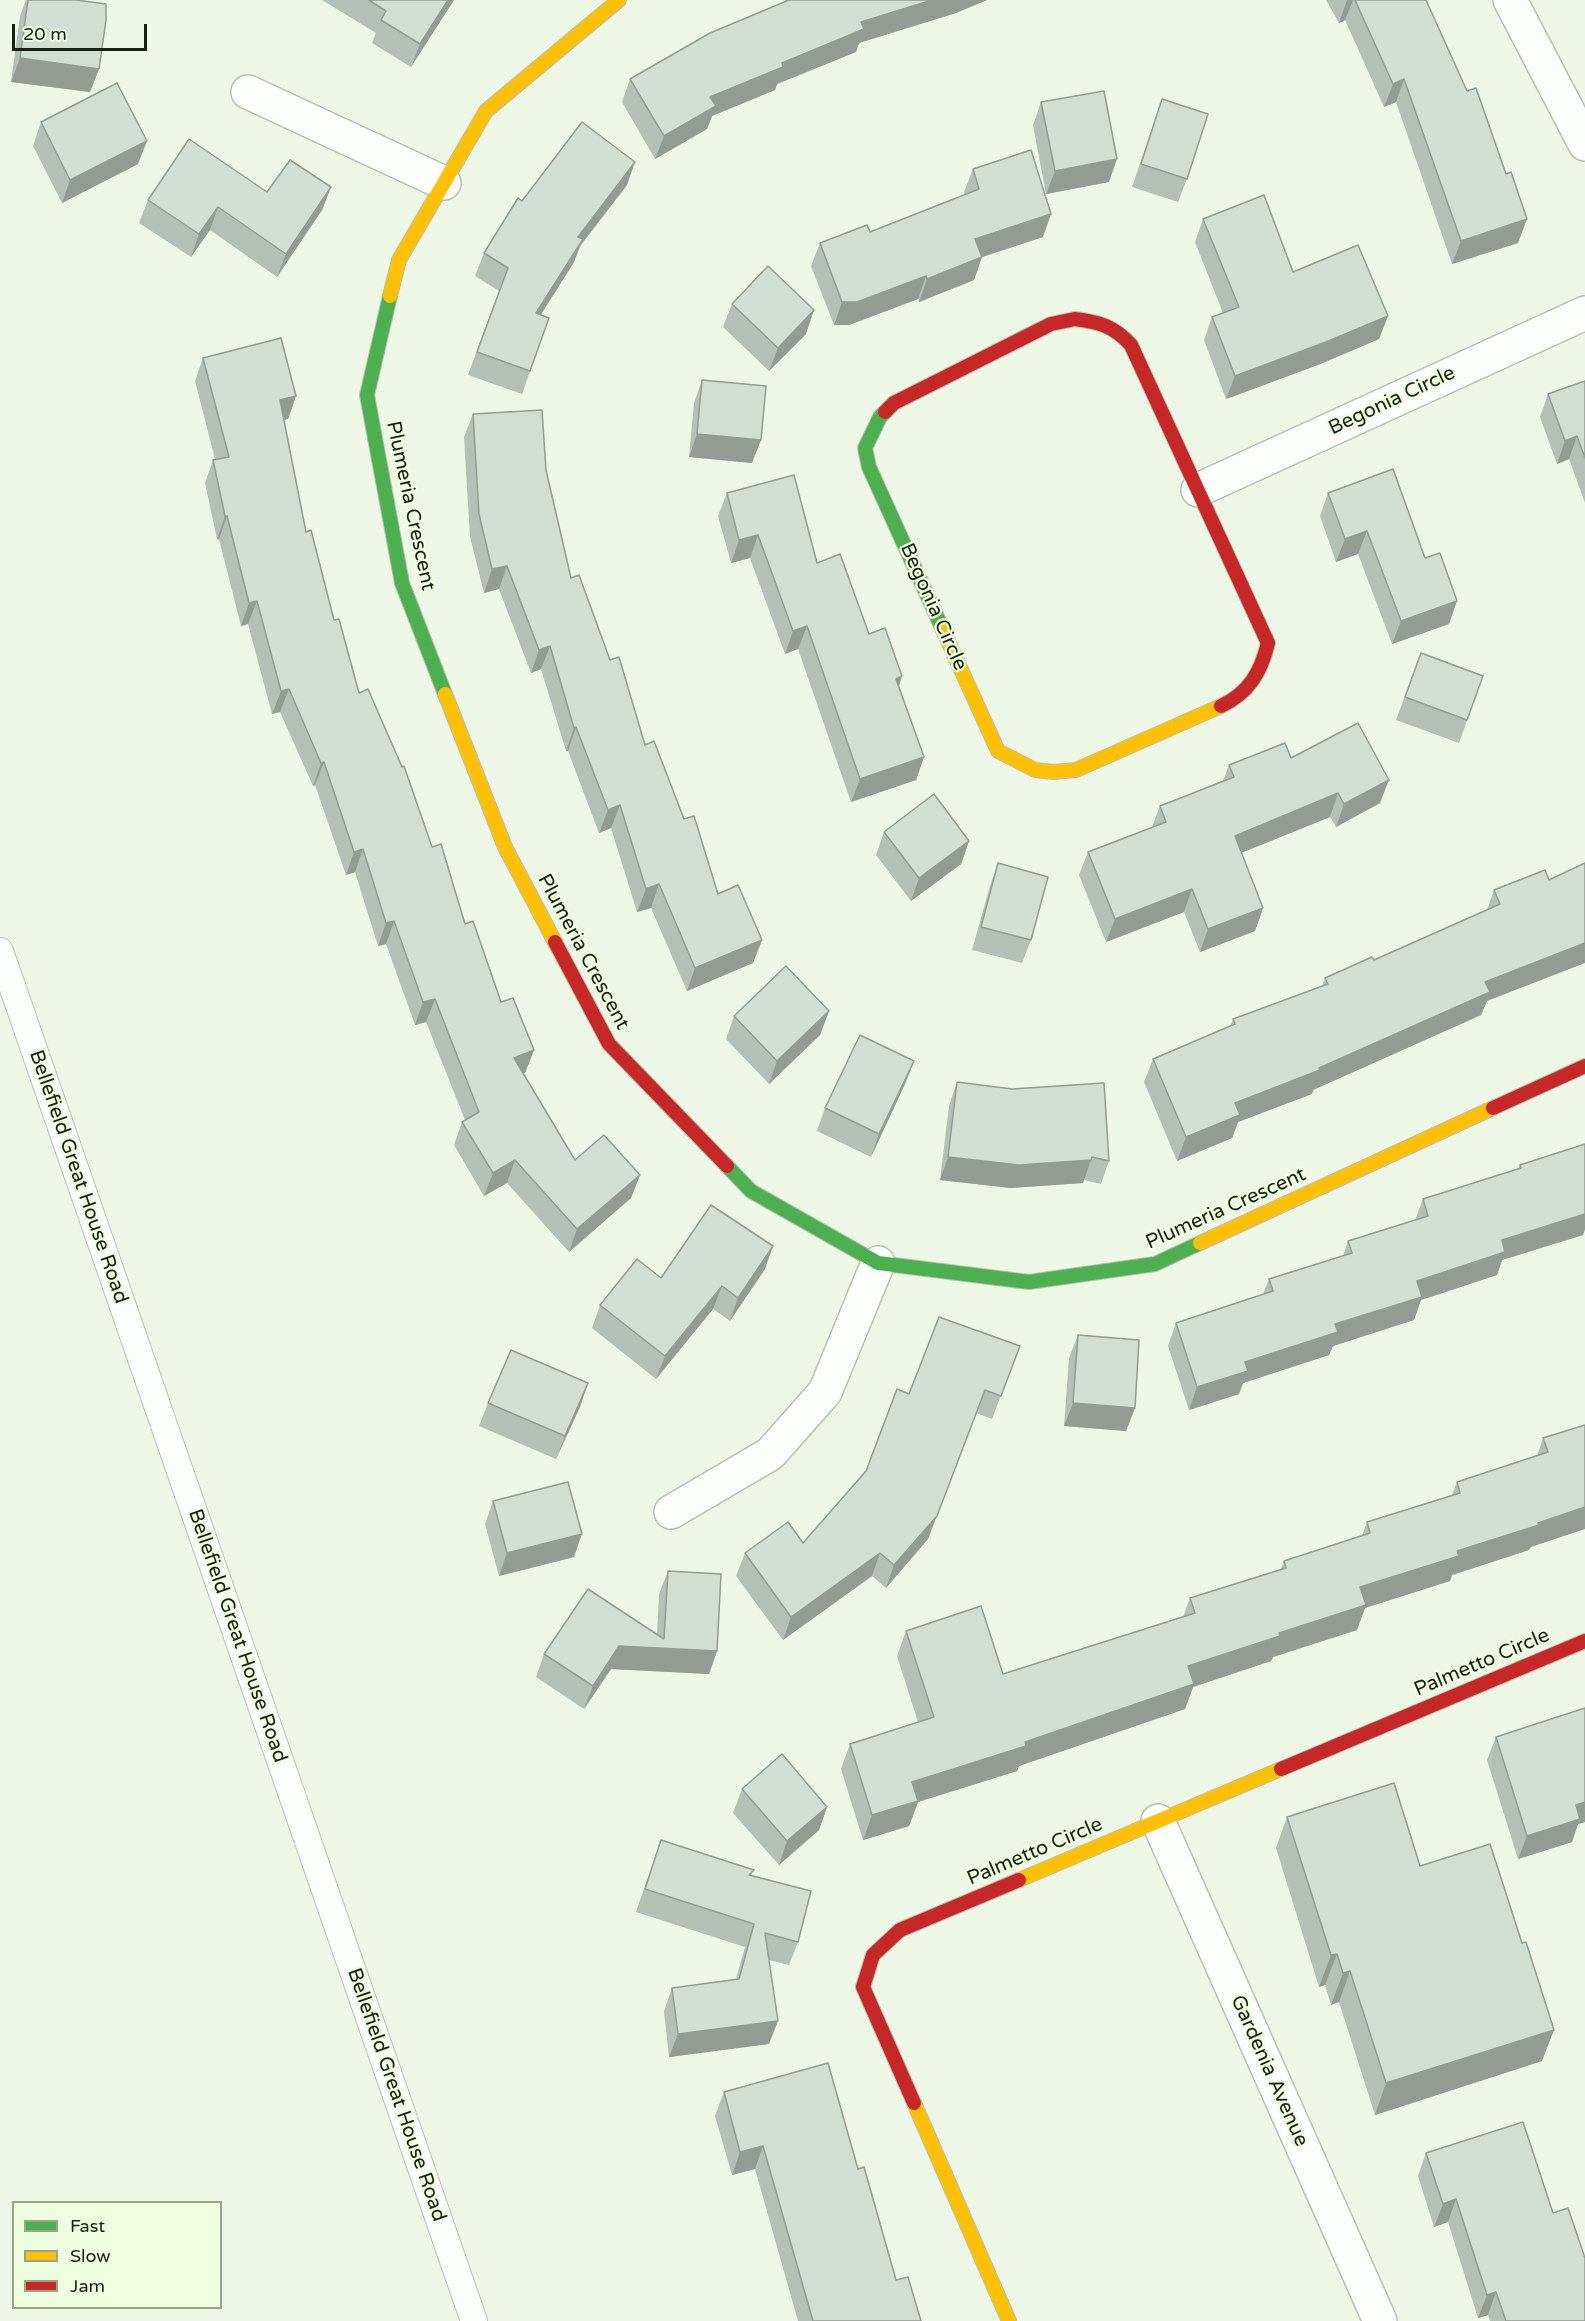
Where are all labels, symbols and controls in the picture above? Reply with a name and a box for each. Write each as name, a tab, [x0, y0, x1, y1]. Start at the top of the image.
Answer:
scale bar	[15, 12, 150, 50]
text: 20 m	[23, 23, 67, 45]
street label: Begonia Circle	[1325, 361, 1459, 441]
street label: Plumeria Crescent	[380, 419, 440, 593]
street label: Begonia Circle	[894, 540, 972, 674]
street label: Plumeria Crescent	[532, 870, 634, 1034]
street label: Bellefield Great House Road	[23, 1047, 133, 1307]
street label: Plumeria Crescent	[1142, 1163, 1310, 1255]
street label: Bellefield Great House Road	[182, 1506, 292, 1766]
street label: Palmetto Circle	[1411, 1624, 1553, 1702]
street label: Palmetto Circle	[964, 1813, 1106, 1891]
street label: Bellefield Great House Road	[341, 1965, 451, 2225]
street label: Gardenia Avenue	[1225, 1992, 1313, 2150]
legend	[12, 2201, 222, 2309]
text: Fast	[70, 2215, 105, 2237]
text: Slow	[70, 2245, 111, 2267]
text: Jam	[70, 2275, 105, 2297]

